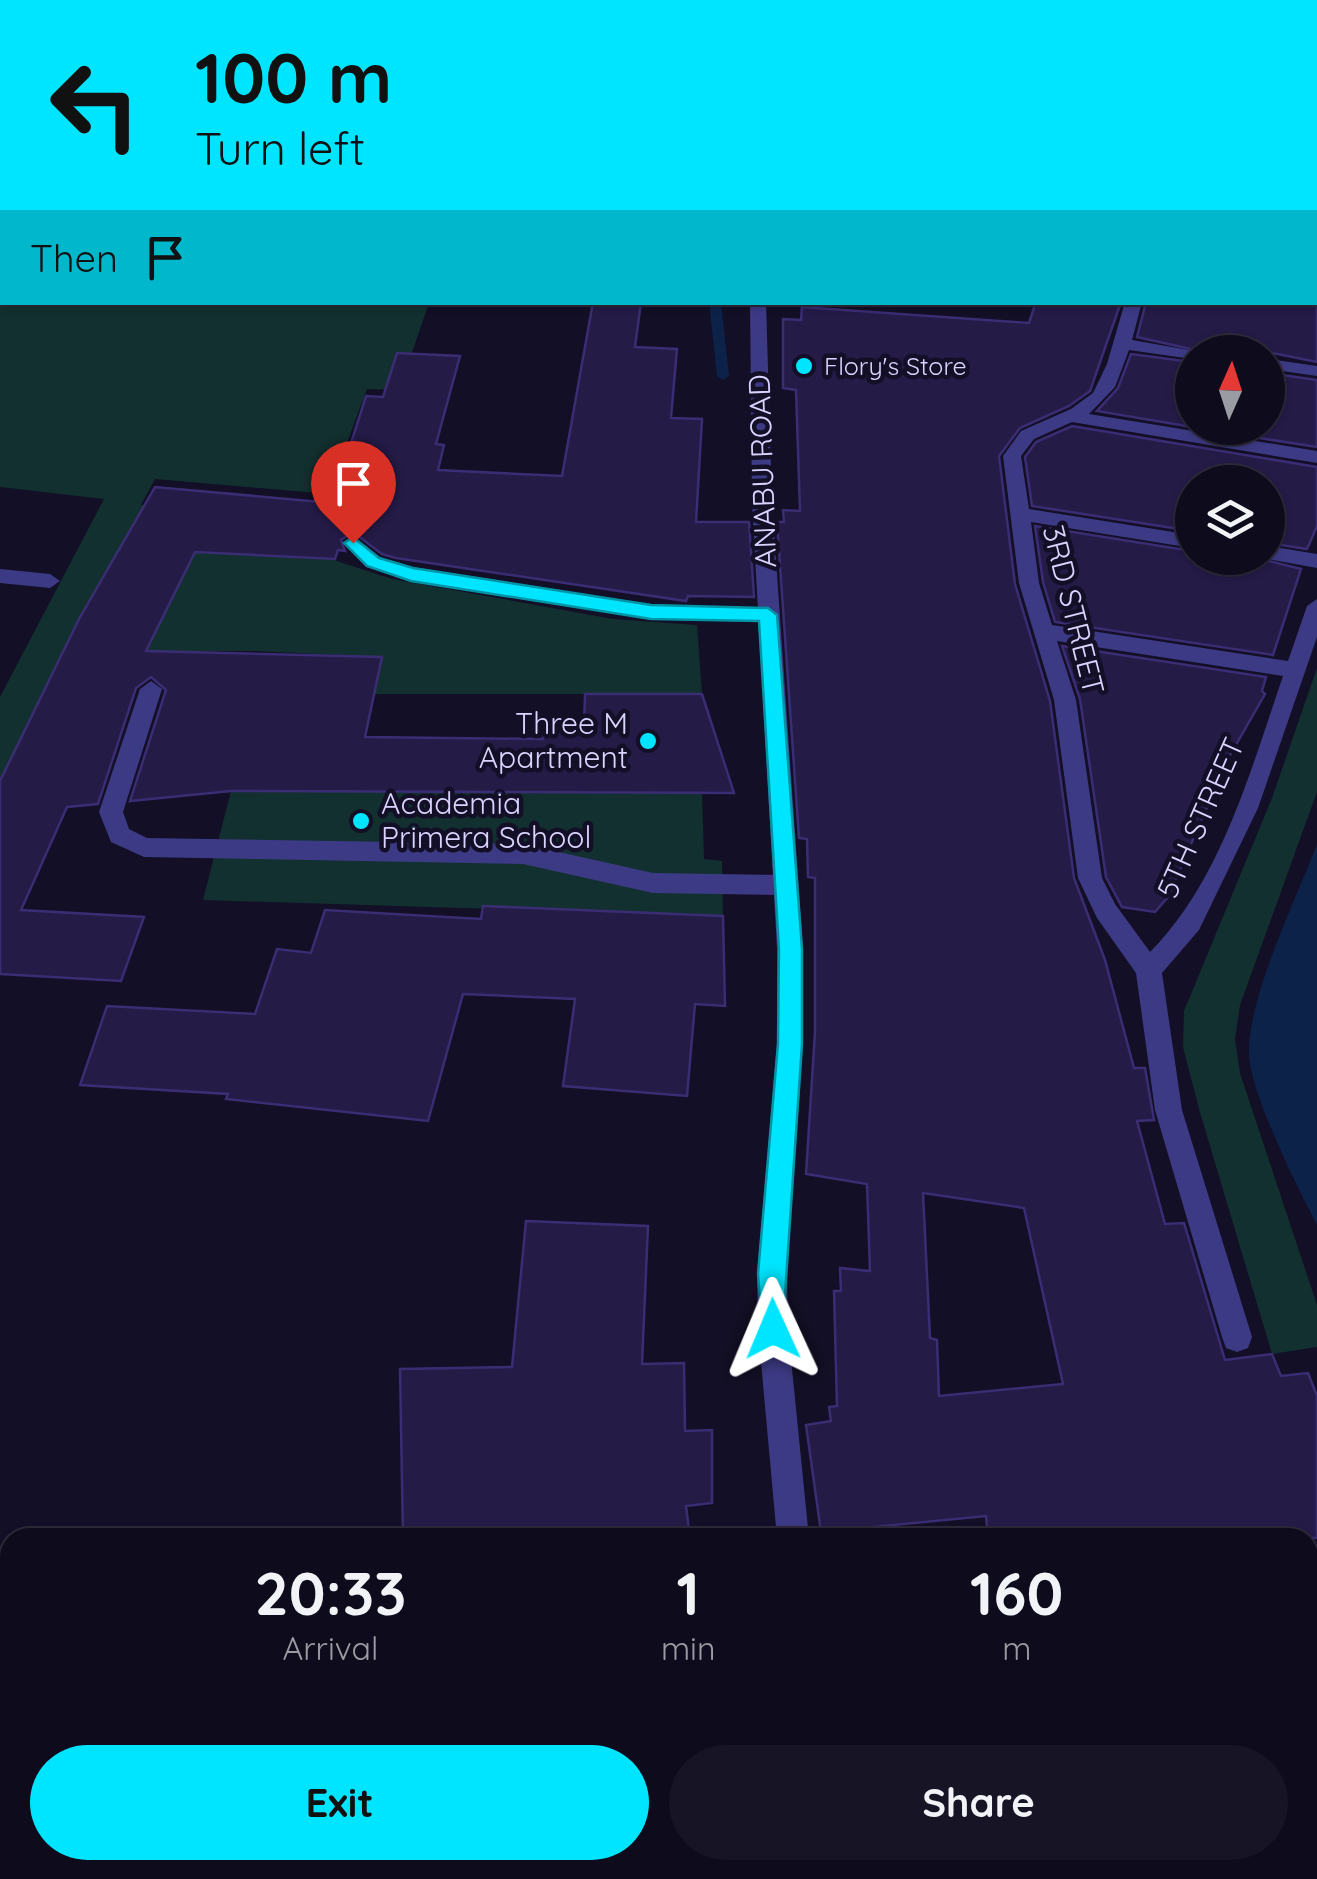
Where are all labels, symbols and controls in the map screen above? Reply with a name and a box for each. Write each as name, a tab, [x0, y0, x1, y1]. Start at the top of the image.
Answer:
text: 100 m	[195, 33, 392, 121]
icon: left	[30, 40, 160, 170]
text: Turn left	[195, 120, 365, 176]
icon: arrive	[138, 230, 193, 285]
text: Then	[30, 234, 118, 282]
north arrow	[1175, 335, 1285, 445]
map controls	[1175, 335, 1285, 575]
place label: Flory's Store	[824, 350, 967, 381]
marker: Flory's Store	[793, 355, 815, 377]
street label: ANABU ROAD	[740, 374, 784, 568]
pin	[311, 441, 396, 544]
icon: arrive	[326, 456, 381, 511]
button: layers	[1175, 465, 1285, 575]
street label: 3RD STREET	[1035, 521, 1113, 698]
place label: Three M Apartment	[479, 704, 628, 776]
marker: Three M Apartment	[637, 730, 659, 752]
street label: 5TH STREET	[1148, 732, 1252, 904]
place label: Academia Primera School	[381, 784, 591, 856]
marker: Academia Primera School	[350, 810, 372, 832]
position arrow	[721, 1277, 825, 1381]
text: 20:33	[255, 1555, 406, 1630]
text: 1	[677, 1555, 700, 1630]
text: 160	[970, 1555, 1063, 1630]
text: Arrival	[283, 1628, 378, 1668]
text: min	[661, 1628, 715, 1668]
text: m	[1002, 1628, 1031, 1668]
button: Exit	[30, 1745, 649, 1860]
button: Share	[669, 1745, 1288, 1860]

